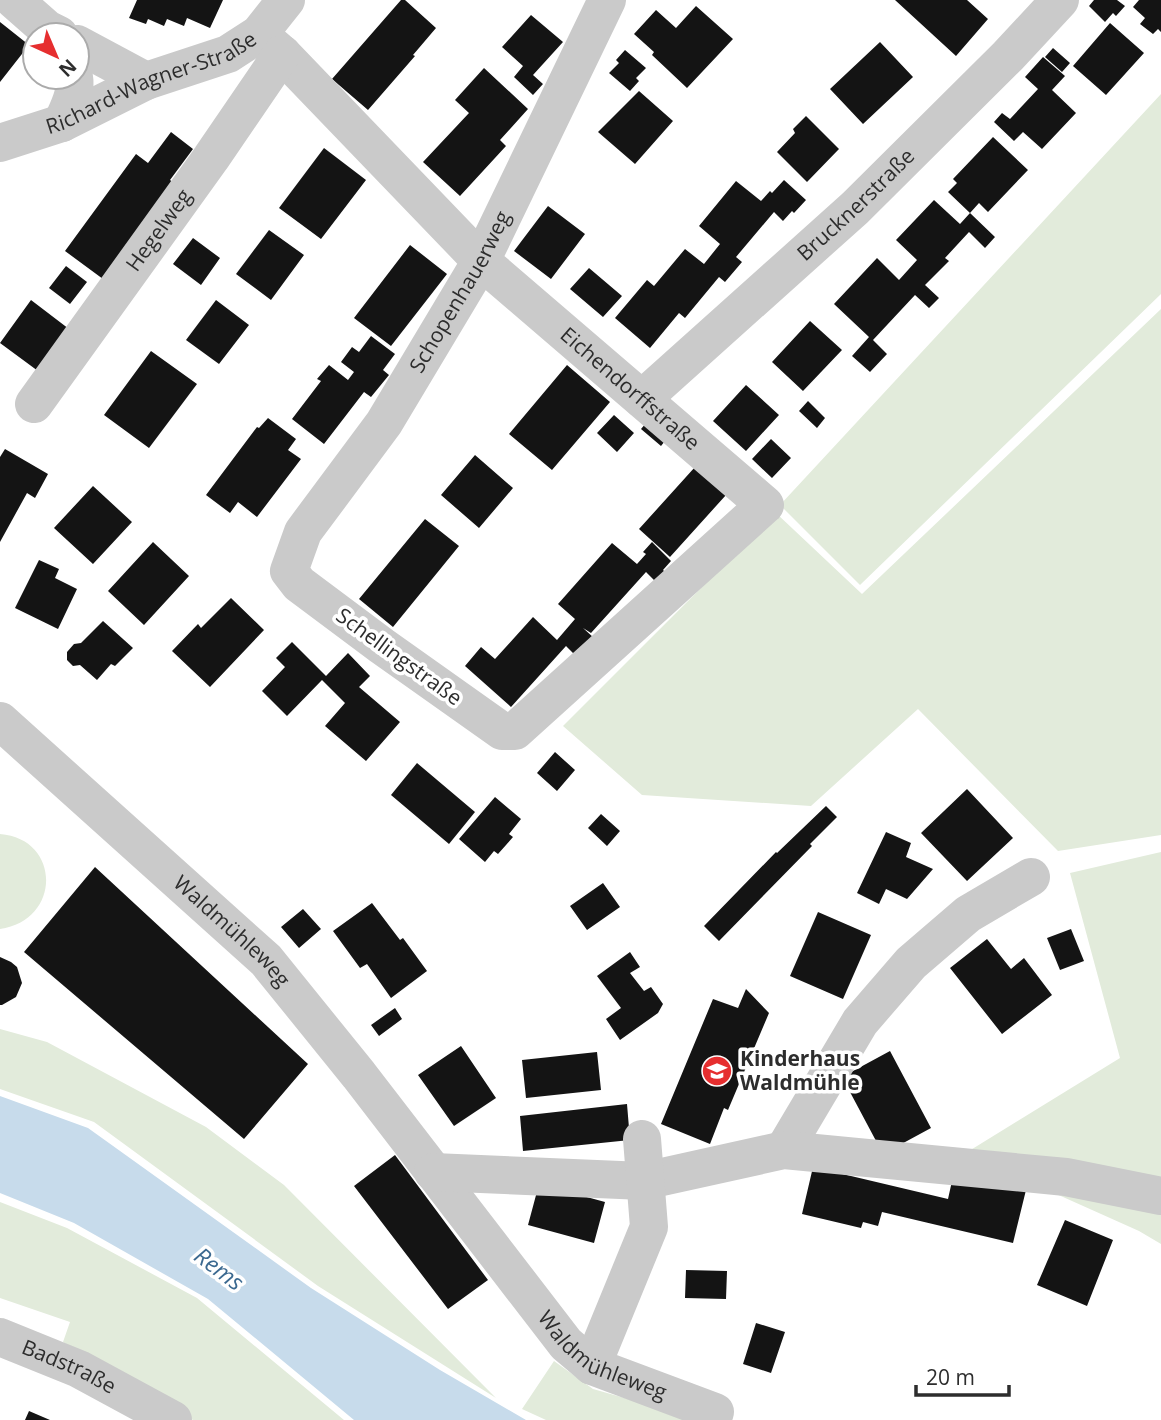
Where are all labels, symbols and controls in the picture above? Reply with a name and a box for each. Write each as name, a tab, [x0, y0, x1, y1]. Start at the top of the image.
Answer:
north arrow	[21, 21, 91, 91]
street label: Richard-Wagner-Straße	[42, 24, 262, 140]
text: N	[53, 54, 82, 83]
street label: Brucknerstraße	[791, 142, 920, 267]
street label: Hegelweg	[119, 183, 197, 277]
street label: Schopenhauerweg	[402, 206, 516, 378]
street label: Eichendorffstraße	[555, 320, 706, 456]
street label: Schellingstraße	[331, 601, 468, 711]
street label: Waldmühleweg	[168, 869, 297, 992]
place label: Kinderhaus Waldmühle	[740, 1044, 860, 1096]
school or university icon: Kinderhaus Waldmühle	[700, 1054, 734, 1088]
water label: Rems	[188, 1239, 251, 1297]
street label: Waldmühleweg	[532, 1304, 671, 1406]
street label: Badstraße	[18, 1332, 121, 1400]
scale bar	[916, 1354, 1009, 1398]
text: 20 m	[926, 1363, 975, 1391]

